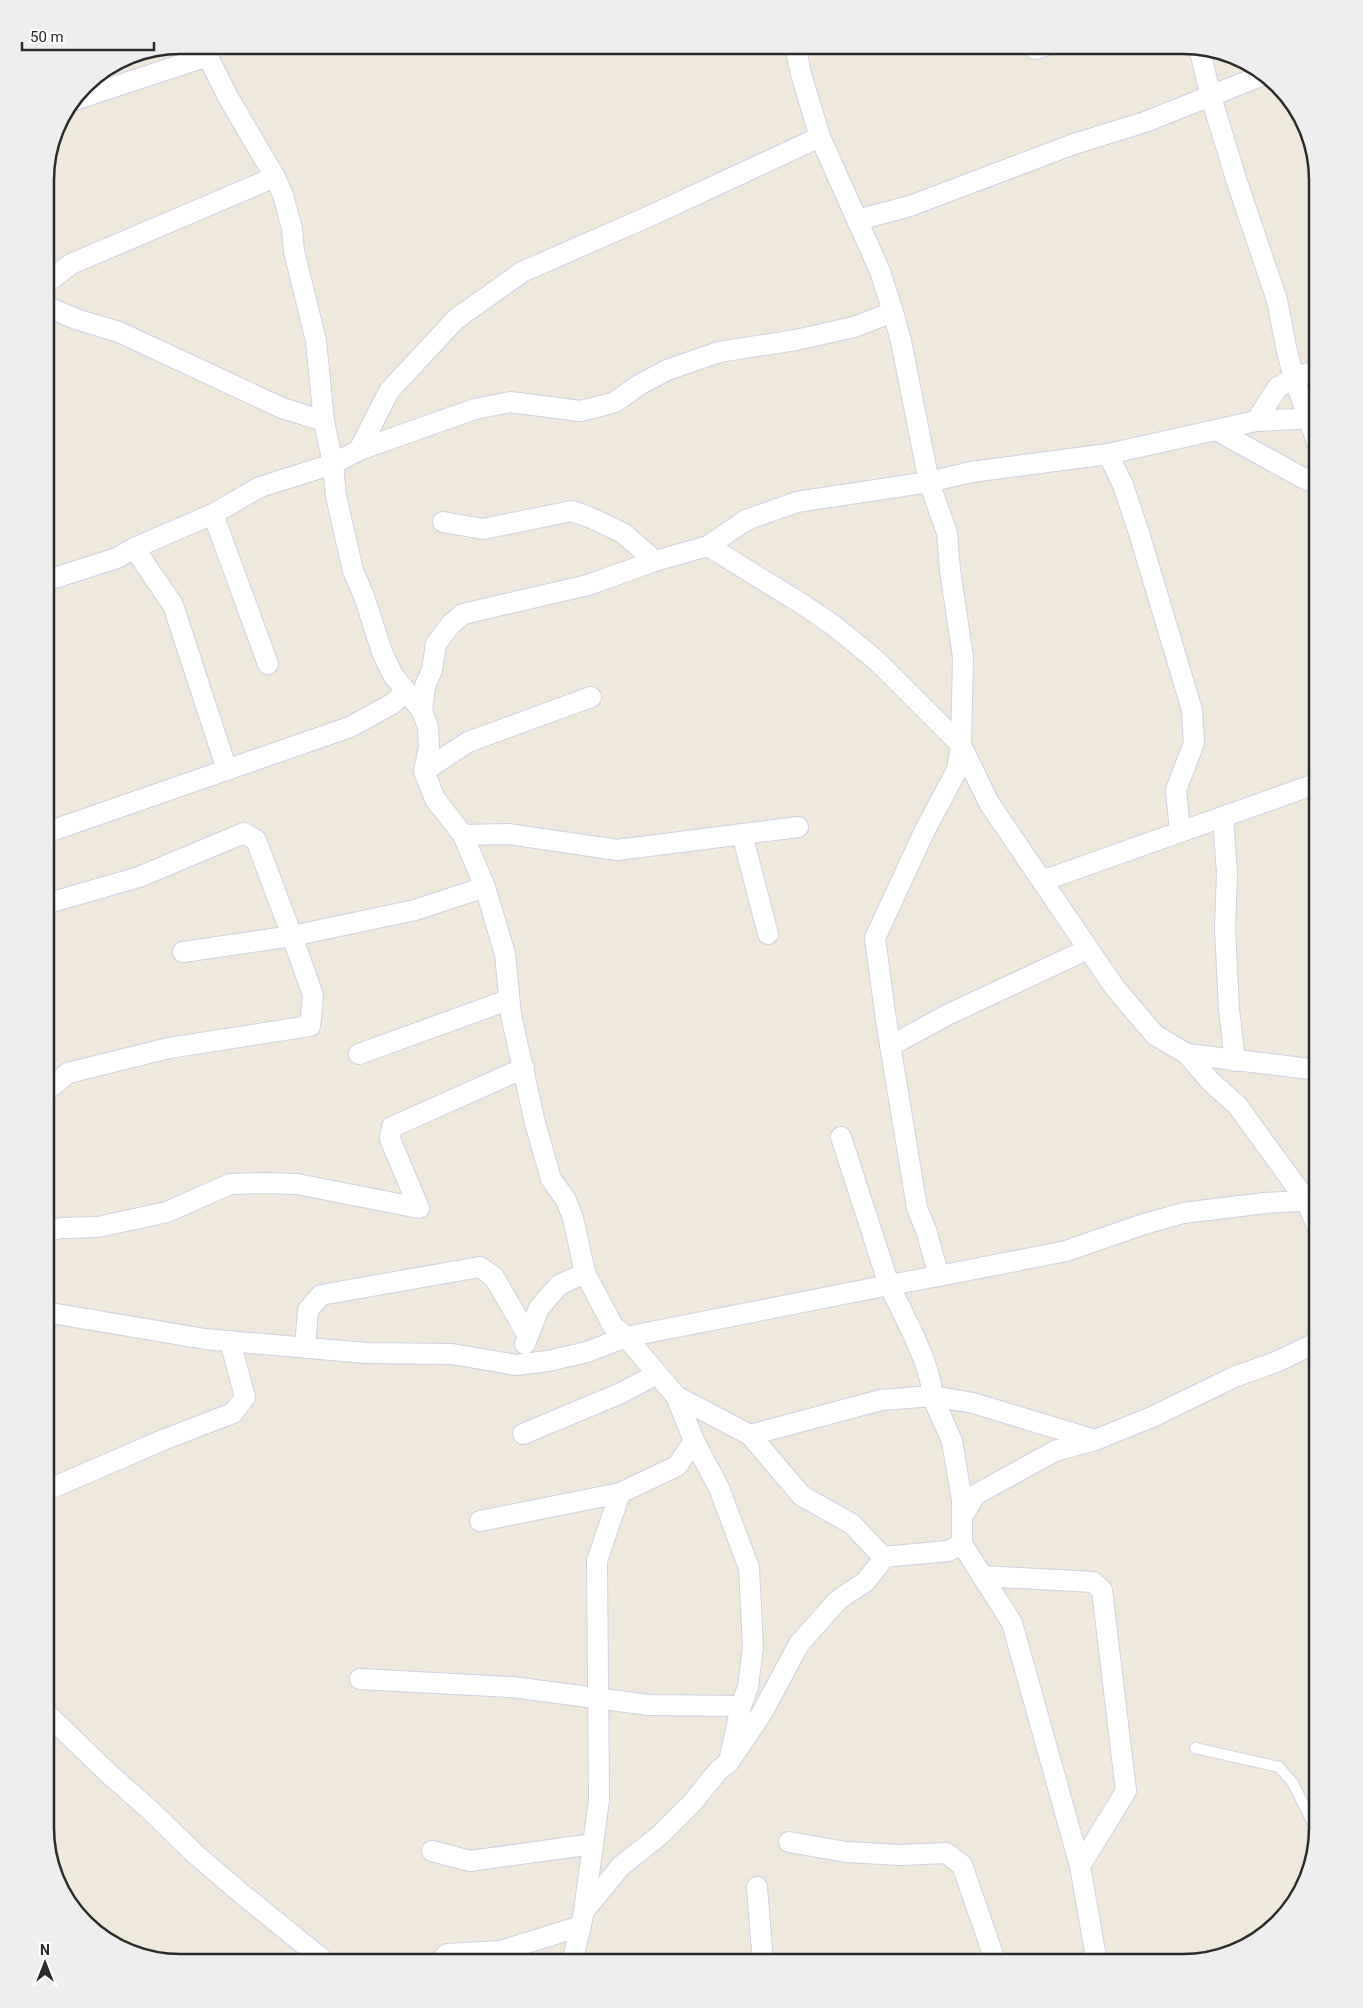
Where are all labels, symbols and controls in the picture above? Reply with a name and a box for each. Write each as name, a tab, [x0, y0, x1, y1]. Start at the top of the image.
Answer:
scale bar	[22, 20, 155, 52]
text: 50 m	[30, 28, 64, 46]
north arrow	[20, 1938, 70, 1988]
text: N	[40, 1942, 50, 1958]

